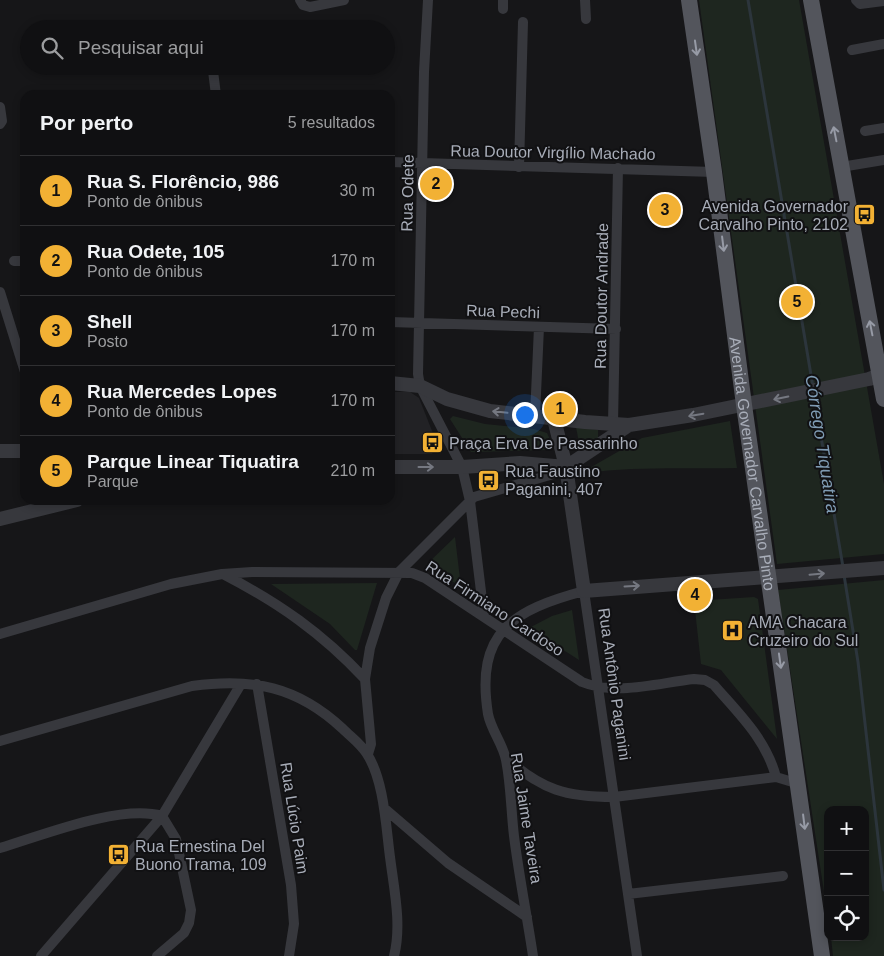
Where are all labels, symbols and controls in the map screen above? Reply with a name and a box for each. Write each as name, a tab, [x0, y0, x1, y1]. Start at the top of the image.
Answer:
search box	[20, 20, 395, 75]
icon: search	[38, 34, 66, 62]
text: Pesquisar aqui	[78, 37, 204, 58]
one-way arrow	[691, 40, 701, 56]
text: Por perto	[40, 111, 133, 134]
text: 5 resultados	[288, 114, 375, 131]
one-way arrow	[829, 126, 839, 142]
street label: Rua Doutor Virgílio Machado	[450, 142, 656, 163]
street label: Rua Odete	[398, 154, 417, 232]
pin: 2	[420, 165, 452, 203]
text: Rua S. Florêncio, 986	[87, 171, 279, 192]
text: 1	[52, 182, 60, 199]
text: 30 m	[339, 182, 375, 199]
pin: 3	[649, 191, 681, 229]
text: Ponto de ônibus	[87, 193, 203, 210]
place label: Avenida Governador Carvalho Pinto, 2102	[699, 198, 849, 233]
bus stop icon: Avenida Governador Carvalho Pinto, 2102	[852, 203, 876, 227]
street label: Rua Doutor Andrade	[592, 223, 611, 369]
one-way arrow	[718, 236, 728, 252]
text: Rua Odete, 105	[87, 241, 224, 262]
text: 2	[52, 252, 60, 269]
text: 170 m	[331, 252, 375, 269]
text: Ponto de ônibus	[87, 263, 203, 280]
pin: 5	[781, 283, 813, 321]
street label: Rua Pechi	[466, 302, 540, 321]
text: Shell	[87, 311, 132, 332]
one-way arrow	[866, 320, 875, 336]
text: 3	[52, 322, 60, 339]
text: 170 m	[331, 322, 375, 339]
text: Posto	[87, 333, 128, 350]
street label: Avenida Governador Carvalho Pinto	[726, 336, 778, 592]
water label: Córrego Tiquatira	[801, 373, 843, 515]
text: Rua Mercedes Lopes	[87, 381, 277, 402]
pin: 1	[544, 390, 576, 428]
text: 4	[52, 392, 60, 409]
text: 170 m	[331, 392, 375, 409]
one-way arrow	[773, 393, 789, 403]
your location	[512, 402, 538, 428]
text: Ponto de ônibus	[87, 403, 203, 420]
one-way arrow	[492, 407, 508, 417]
one-way arrow	[688, 410, 704, 420]
bus stop icon: Praça Erva De Passarinho	[421, 431, 445, 455]
place label: Praça Erva De Passarinho	[449, 435, 638, 452]
text: Parque Linear Tiquatira	[87, 451, 299, 472]
text: 5	[52, 462, 60, 479]
text: 210 m	[331, 462, 375, 479]
one-way arrow	[418, 462, 434, 472]
place label: Rua Faustino Paganini, 407	[505, 463, 603, 498]
bus stop icon: Rua Faustino Paganini, 407	[477, 468, 501, 492]
text: Parque	[87, 473, 139, 490]
street label: Rua Firmiano Cardoso	[423, 557, 567, 659]
one-way arrow	[808, 569, 824, 579]
pin: 4	[679, 576, 711, 614]
one-way arrow	[624, 581, 640, 591]
street label: Rua Antônio Paganini	[595, 607, 634, 761]
place label: AMA Chacara Cruzeiro do Sul	[748, 614, 858, 649]
hospital icon: AMA Chacara Cruzeiro do Sul	[720, 619, 744, 643]
one-way arrow	[776, 652, 786, 668]
street label: Rua Jaime Taveira	[508, 751, 545, 885]
street label: Rua Lúcio Paim	[277, 761, 312, 875]
map controls	[824, 806, 869, 941]
button: +	[824, 806, 869, 851]
one-way arrow	[799, 813, 809, 829]
place label: Rua Ernestina Del Buono Trama, 109	[135, 838, 267, 873]
bus stop icon: Rua Ernestina Del Buono Trama, 109	[107, 843, 131, 867]
button: −	[824, 851, 869, 896]
button: locate	[824, 896, 869, 941]

